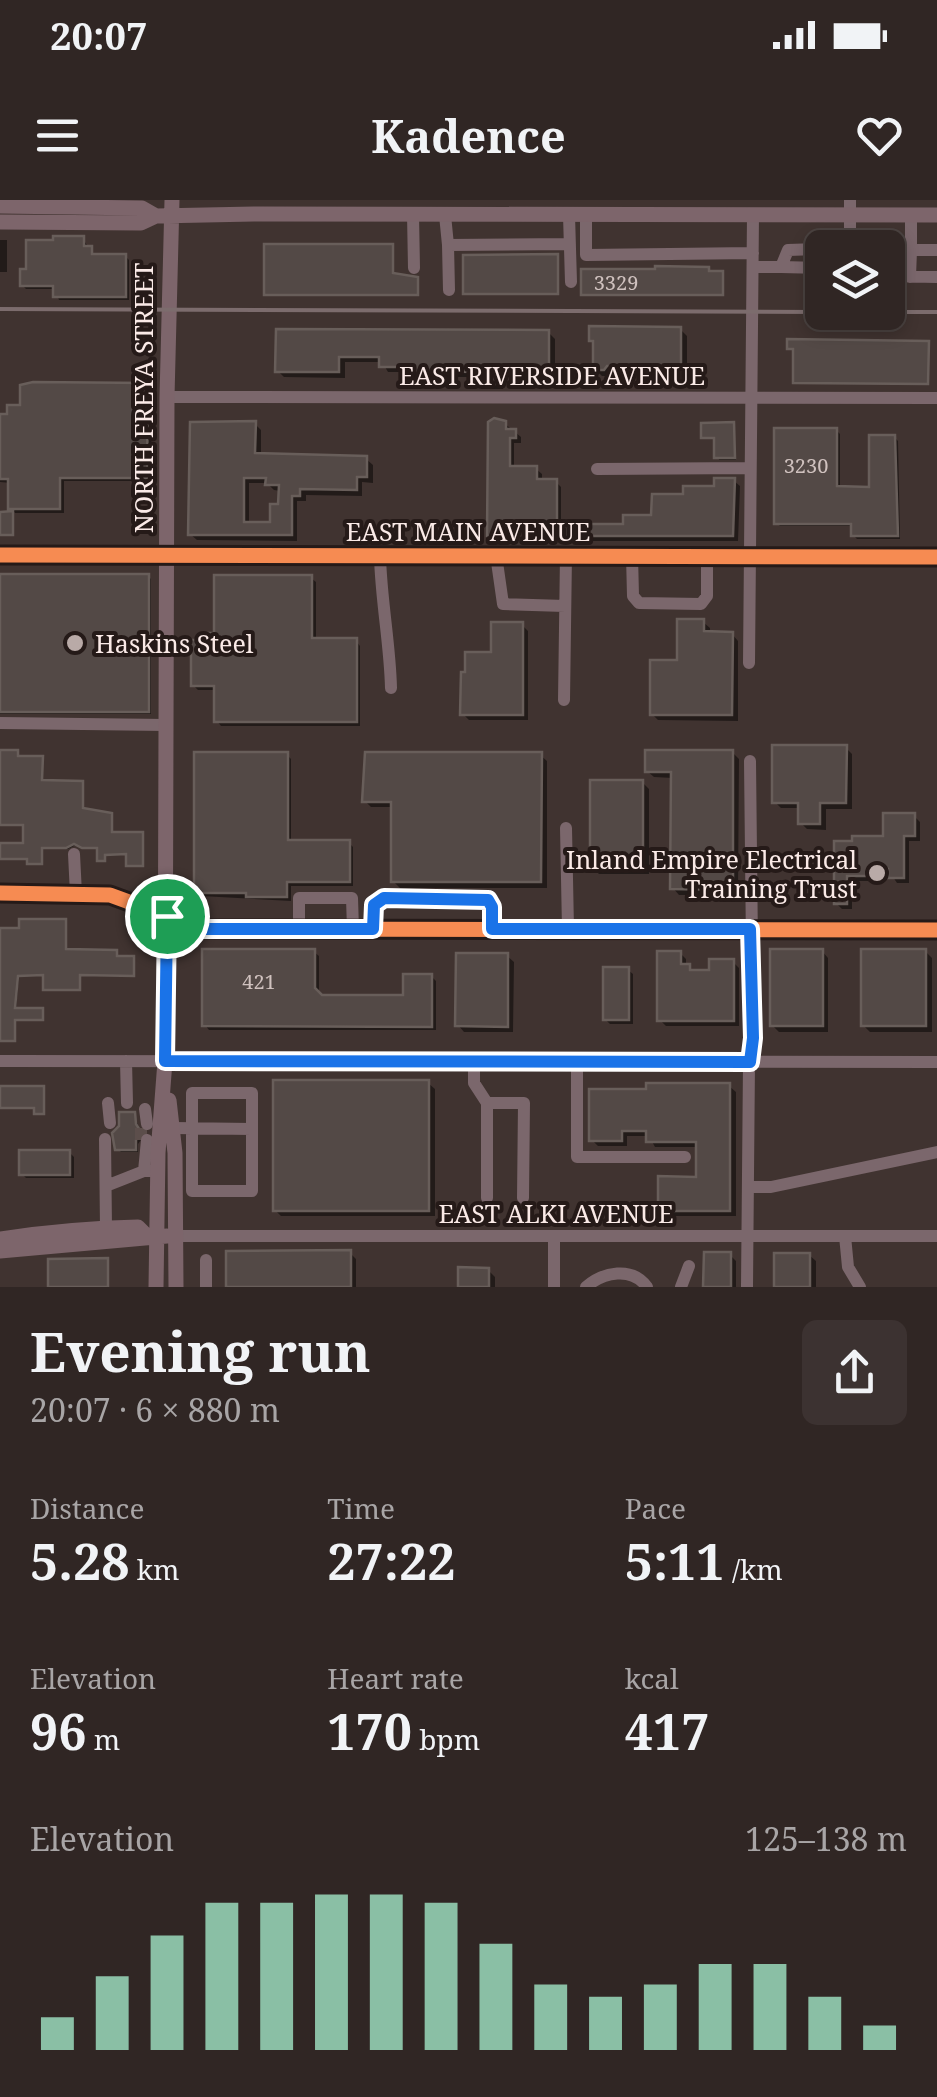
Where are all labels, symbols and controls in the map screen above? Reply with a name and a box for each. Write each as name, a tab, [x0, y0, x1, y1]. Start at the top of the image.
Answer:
text: 20:07	[50, 9, 147, 61]
text: Kadence	[371, 105, 566, 166]
icon: menu	[30, 108, 85, 163]
icon: heart	[852, 108, 907, 163]
map controls	[805, 230, 905, 330]
button: layers	[805, 230, 905, 330]
street label: NORTH FREYA STREET	[126, 263, 160, 533]
house number: 3329	[594, 269, 638, 296]
street label: EAST RIVERSIDE AVENUE	[399, 358, 705, 392]
house number: 3230	[784, 452, 828, 479]
street label: EAST MAIN AVENUE	[346, 514, 590, 548]
place label: Haskins Steel	[95, 626, 254, 660]
marker: Haskins Steel	[64, 632, 86, 654]
place label: Inland Empire Electrical Training Trust	[566, 842, 857, 905]
marker: Inland Empire Electrical Training Trust	[866, 862, 888, 884]
pin	[125, 874, 210, 959]
icon: arrive	[140, 889, 195, 944]
house number: 421	[242, 968, 276, 995]
street label: EAST ALKI AVENUE	[438, 1196, 674, 1230]
text: Evening run	[30, 1313, 371, 1388]
button: share	[802, 1320, 907, 1425]
text: 20:07 · 6 × 880 m	[30, 1388, 280, 1431]
text: Distance	[30, 1489, 144, 1527]
text: Time	[327, 1489, 395, 1527]
text: Pace	[625, 1489, 686, 1527]
text: 5.28	[30, 1527, 129, 1595]
text: 27:22	[327, 1527, 456, 1595]
text: 5:11	[625, 1527, 725, 1595]
text: km	[129, 1550, 180, 1588]
text: /km	[725, 1550, 783, 1588]
text: Elevation	[30, 1659, 156, 1697]
text: Heart rate	[327, 1659, 464, 1697]
text: kcal	[625, 1659, 679, 1697]
text: 96	[30, 1697, 87, 1765]
text: 170	[327, 1697, 412, 1765]
text: 417	[625, 1697, 709, 1765]
text: m	[87, 1720, 120, 1758]
text: bpm	[412, 1720, 480, 1758]
text: Elevation	[30, 1817, 174, 1860]
text: 125–138 m	[745, 1817, 907, 1860]

